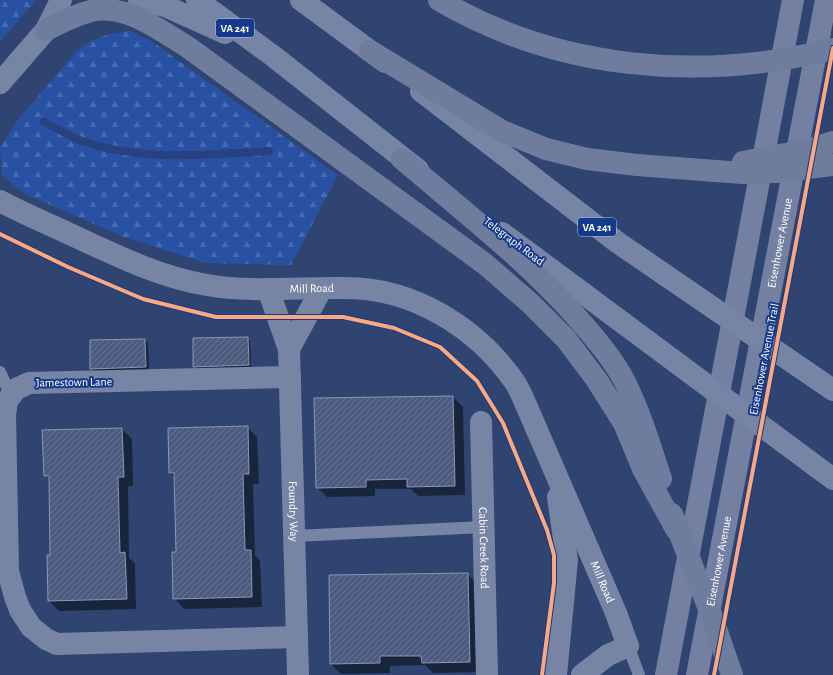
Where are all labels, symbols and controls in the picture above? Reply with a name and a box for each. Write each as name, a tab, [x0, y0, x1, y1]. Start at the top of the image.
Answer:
road number: VA 241	[216, 19, 254, 37]
street label: Eisenhower Avenue	[765, 197, 794, 289]
street label: Telegraph Road	[482, 214, 546, 268]
road number: VA 241	[578, 218, 616, 236]
street label: Mill Road	[289, 282, 334, 295]
street label: Eisenhower Avenue Trail	[747, 302, 781, 416]
street label: Jamestown Lane	[36, 375, 112, 389]
street label: Foundry Way	[287, 481, 300, 542]
street label: Cabin Creek Road	[477, 507, 491, 589]
street label: Eisenhower Avenue	[704, 515, 733, 607]
street label: Mill Road	[588, 559, 617, 604]

